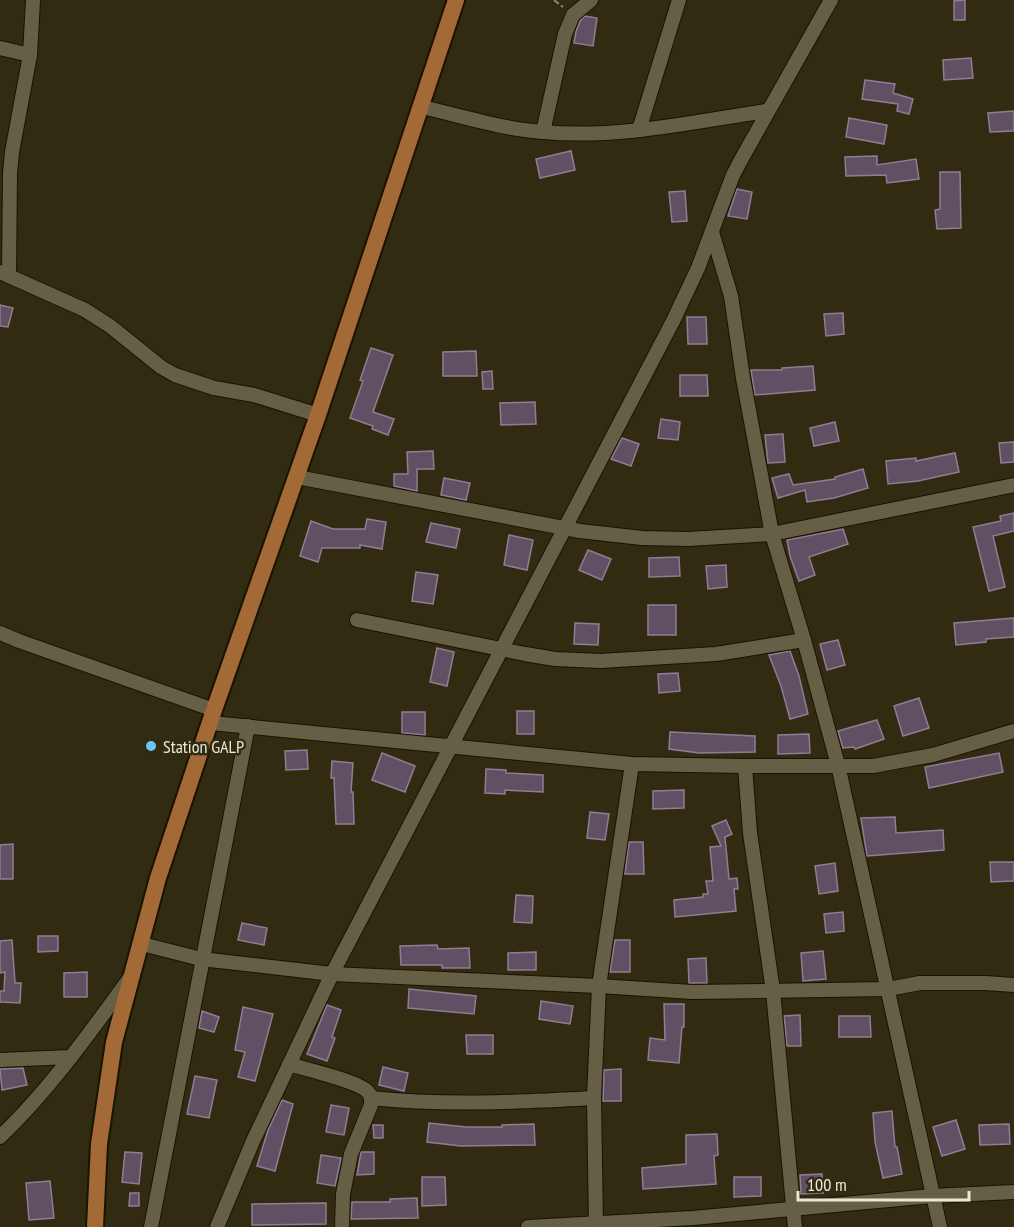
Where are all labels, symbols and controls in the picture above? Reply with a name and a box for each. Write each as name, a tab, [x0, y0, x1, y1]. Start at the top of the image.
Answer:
place label: Station GALP	[163, 735, 244, 758]
marker: Station GALP	[144, 739, 158, 753]
scale bar	[798, 1164, 969, 1202]
text: 100 m	[807, 1173, 847, 1196]

